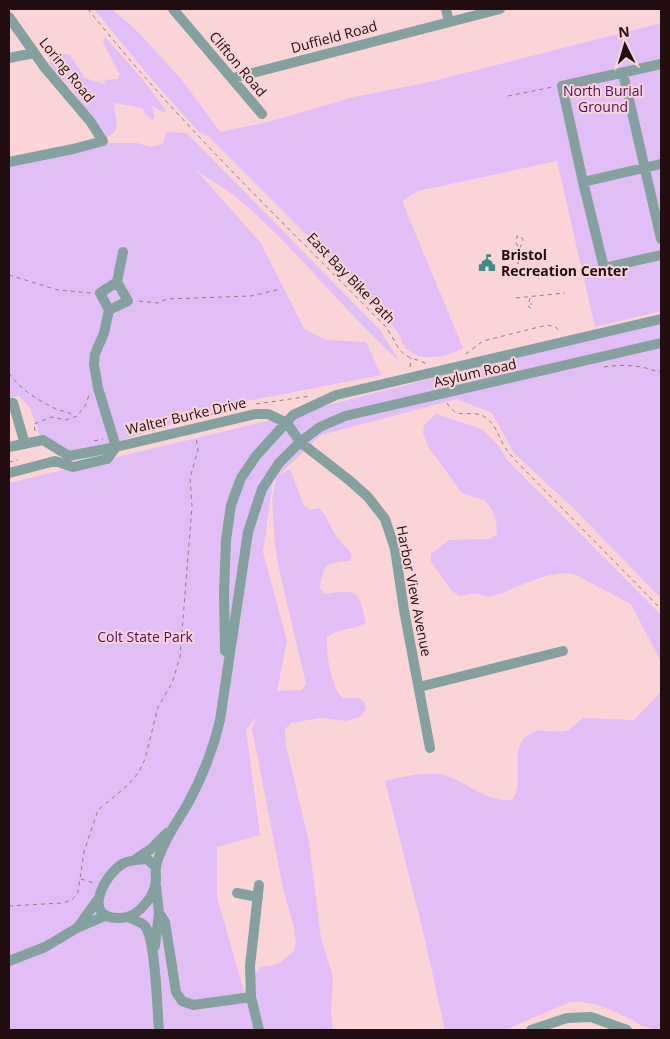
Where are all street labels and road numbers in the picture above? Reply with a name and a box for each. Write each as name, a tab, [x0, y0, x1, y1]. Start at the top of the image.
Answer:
street label: Duffield Road	[289, 16, 379, 57]
street label: Clifton Road	[206, 27, 271, 100]
street label: Loring Road	[35, 33, 99, 106]
street label: East Bay Bike Path	[303, 228, 400, 327]
street label: Asylum Road	[431, 354, 518, 391]
street label: Walter Burke Drive	[124, 392, 248, 439]
street label: Harbor View Avenue	[392, 524, 437, 658]

